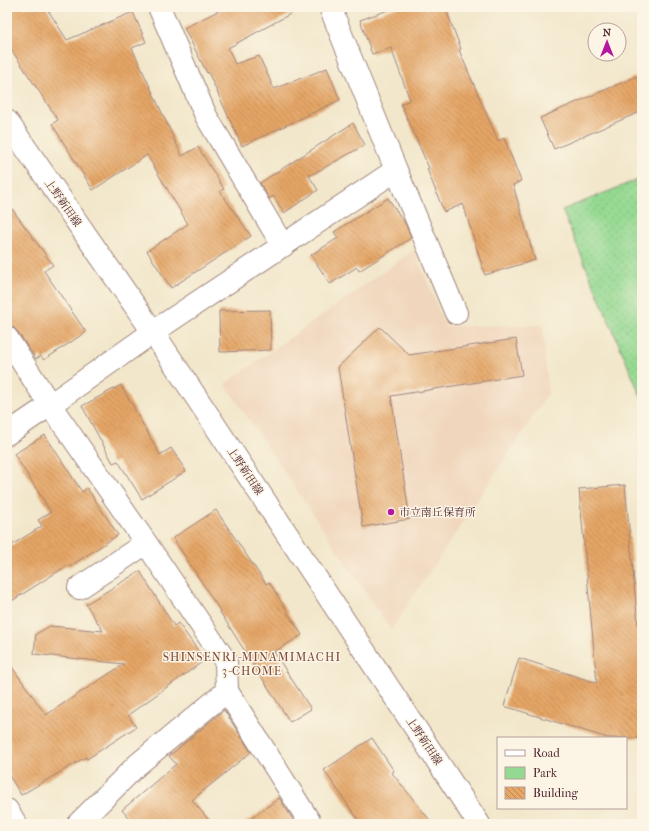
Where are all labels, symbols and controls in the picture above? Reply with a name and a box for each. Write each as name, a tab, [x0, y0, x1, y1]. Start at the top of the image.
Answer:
north arrow	[587, 22, 627, 62]
text: N	[603, 26, 612, 39]
street label: 上野新田線	[42, 177, 84, 229]
street label: 上野新田線	[224, 445, 266, 497]
place label: 市立南丘保育所	[399, 506, 476, 519]
marker: 市立南丘保育所	[386, 507, 396, 517]
district label: SHINSENRI-MINAMIMACHI 3-CHOME	[163, 650, 341, 678]
street label: 上野新田線	[403, 715, 445, 767]
legend	[497, 737, 627, 809]
text: Road	[533, 746, 560, 760]
text: Park	[533, 766, 558, 780]
text: Building	[533, 786, 578, 800]

